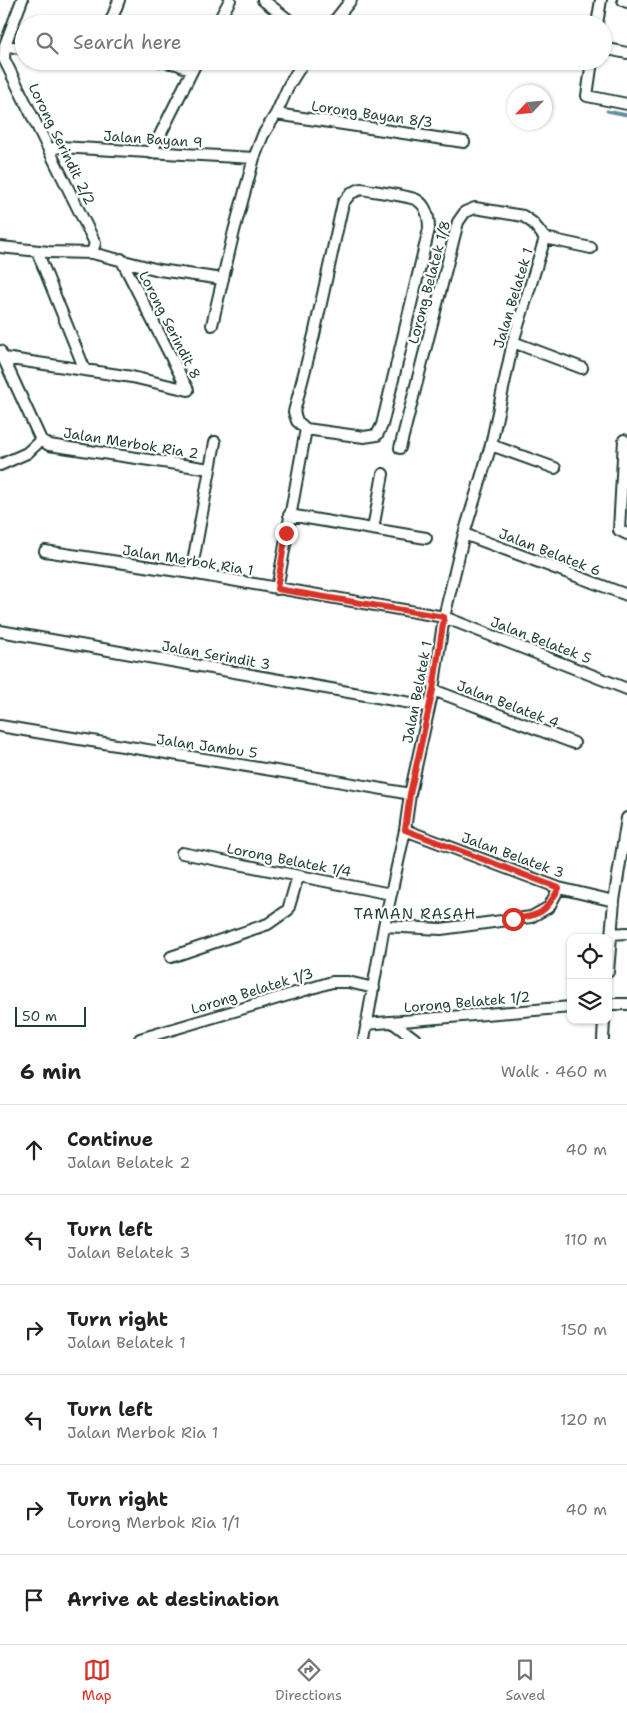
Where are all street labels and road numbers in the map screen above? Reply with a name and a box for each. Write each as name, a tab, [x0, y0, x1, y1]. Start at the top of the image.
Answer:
street label: Lorong Serindit 2/2	[25, 80, 99, 208]
street label: Lorong Bayan 8/3	[310, 97, 434, 131]
street label: Jalan Bayan 9	[103, 127, 203, 151]
street label: Lorong Belatek 1/8	[404, 218, 454, 346]
street label: Jalan Belatek 1	[489, 246, 537, 350]
street label: Lorong Serindit 8	[135, 268, 205, 382]
street label: Jalan Merbok Ria 2	[62, 423, 200, 463]
street label: Jalan Belatek 6	[496, 524, 604, 580]
street label: Jalan Merbok Ria 1	[121, 541, 255, 579]
street label: Jalan Belatek 5	[488, 612, 594, 668]
street label: Jalan Serindit 3	[160, 637, 272, 673]
street label: Jalan Belatek 1	[398, 639, 436, 745]
street label: Jalan Belatek 4	[454, 676, 562, 732]
street label: Jalan Jambu 5	[155, 730, 259, 762]
street label: Jalan Belatek 3	[459, 828, 567, 882]
street label: Lorong Belatek 1/4	[225, 839, 353, 881]
street label: Lorong Belatek 1/3	[189, 964, 315, 1018]
street label: Lorong Belatek 1/2	[403, 988, 531, 1016]

